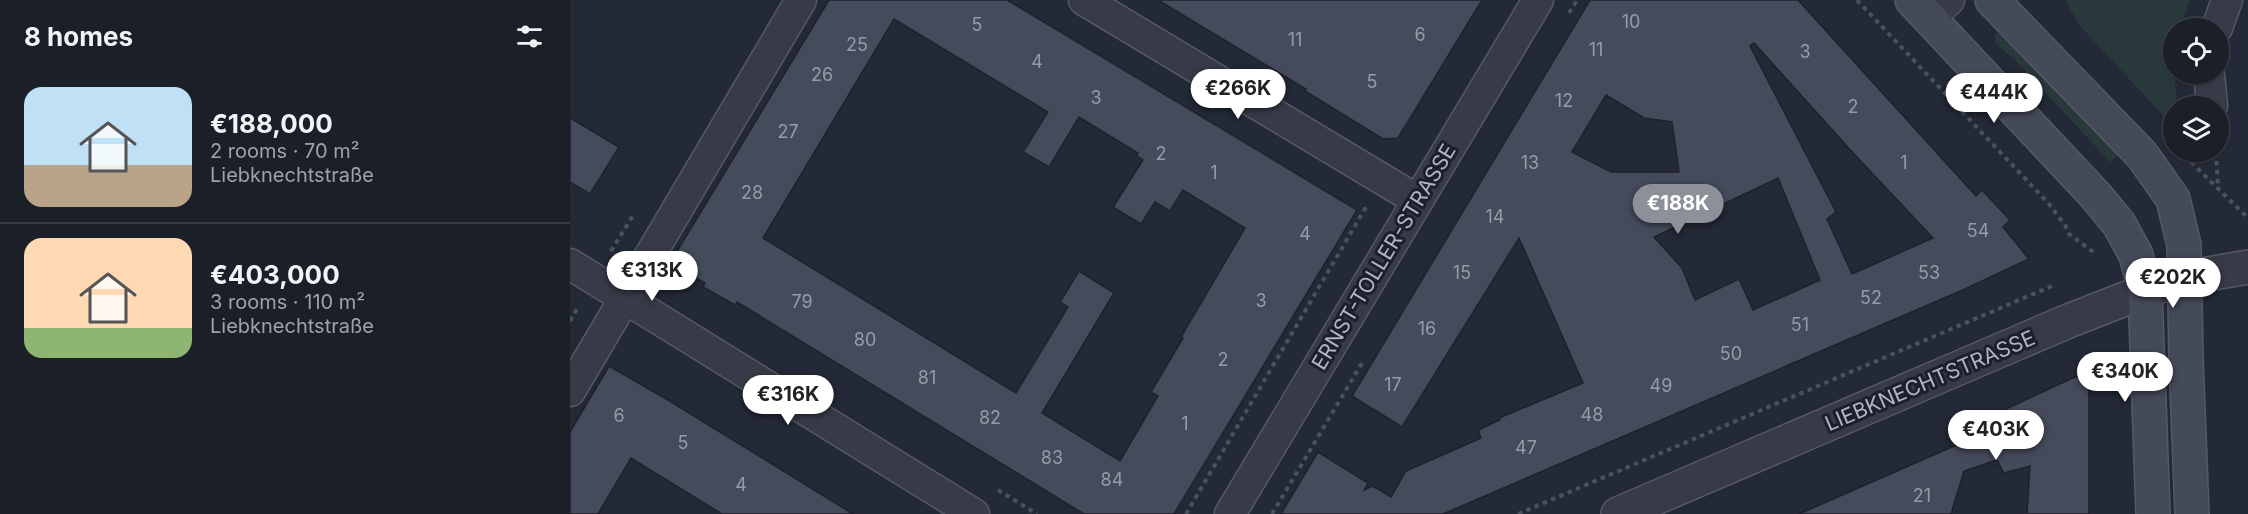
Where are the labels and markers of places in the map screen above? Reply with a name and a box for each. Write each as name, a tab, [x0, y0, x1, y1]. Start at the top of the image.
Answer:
pin: €266K	[1196, 69, 1280, 120]
pin: €444K	[1952, 73, 2036, 124]
pin: €188K	[1636, 184, 1720, 235]
pin: €313K	[610, 251, 694, 302]
pin: €202K	[2131, 258, 2215, 309]
pin: €340K	[2083, 352, 2167, 403]
pin: €316K	[746, 375, 830, 426]
pin: €403K	[1954, 410, 2038, 461]

